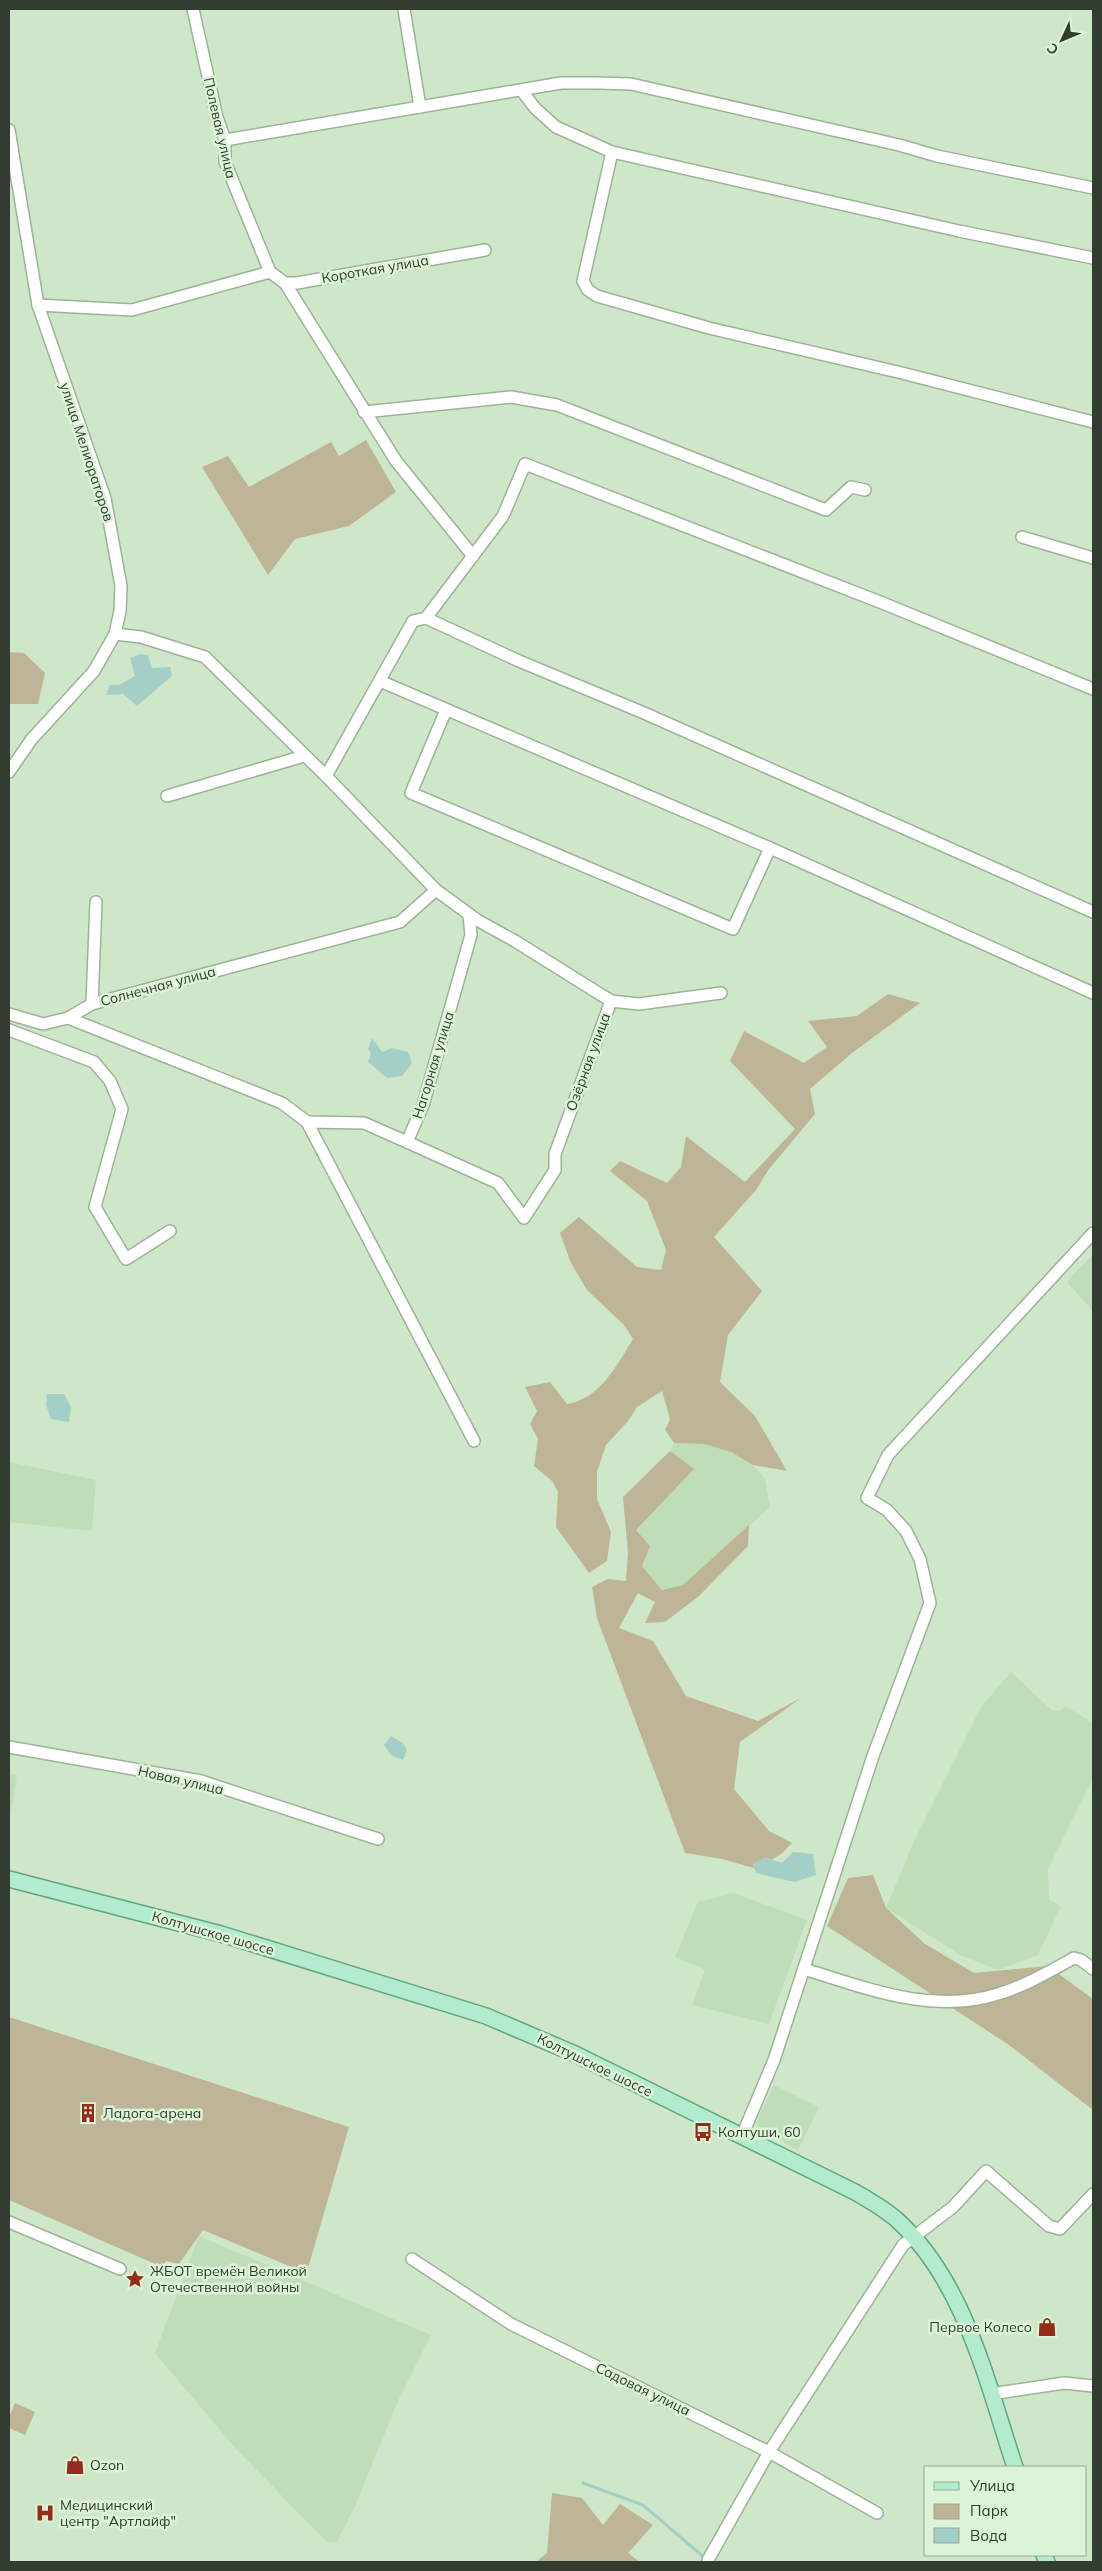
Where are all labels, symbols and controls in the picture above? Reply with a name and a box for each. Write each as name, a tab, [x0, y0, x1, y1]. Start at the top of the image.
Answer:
north arrow	[1037, 15, 1087, 65]
text: С	[1043, 39, 1062, 59]
street label: Полевая улица	[200, 76, 240, 180]
street label: Короткая улица	[320, 251, 430, 287]
street label: улица Мелиораторов	[56, 380, 118, 524]
street label: Солнечная улица	[98, 962, 218, 1010]
street label: Нагорная улица	[408, 1009, 458, 1121]
street label: Озёрная улица	[562, 1010, 614, 1114]
street label: Новая улица	[136, 1761, 226, 1799]
street label: Колтушское шоссе	[150, 1907, 276, 1959]
street label: Колтушское шоссе	[534, 2029, 656, 2101]
building icon: Ладога-арена	[77, 2102, 99, 2124]
place label: Ладога-арена	[103, 2104, 201, 2122]
bus stop icon: Колтуши, 60	[692, 2121, 714, 2143]
place label: Колтуши, 60	[718, 2123, 801, 2141]
place label: ЖБОТ времён Великой Отечественной войны	[150, 2262, 307, 2296]
place icon: ЖБОТ времён Великой Отечественной войны	[124, 2268, 146, 2290]
shop icon: Первое Колесо	[1036, 2316, 1058, 2338]
place label: Первое Колесо	[929, 2318, 1032, 2336]
street label: Садовая улица	[593, 2358, 693, 2420]
shop icon: Ozon	[64, 2454, 86, 2476]
place label: Ozon	[90, 2456, 124, 2474]
legend	[924, 2466, 1087, 2556]
text: Улица	[969, 2476, 1015, 2495]
place label: Медицинский центр "Артлайф"	[60, 2496, 176, 2530]
text: Парк	[970, 2501, 1009, 2520]
hospital icon: Медицинский центр "Артлайф"	[34, 2502, 56, 2524]
text: Вода	[970, 2526, 1007, 2545]

